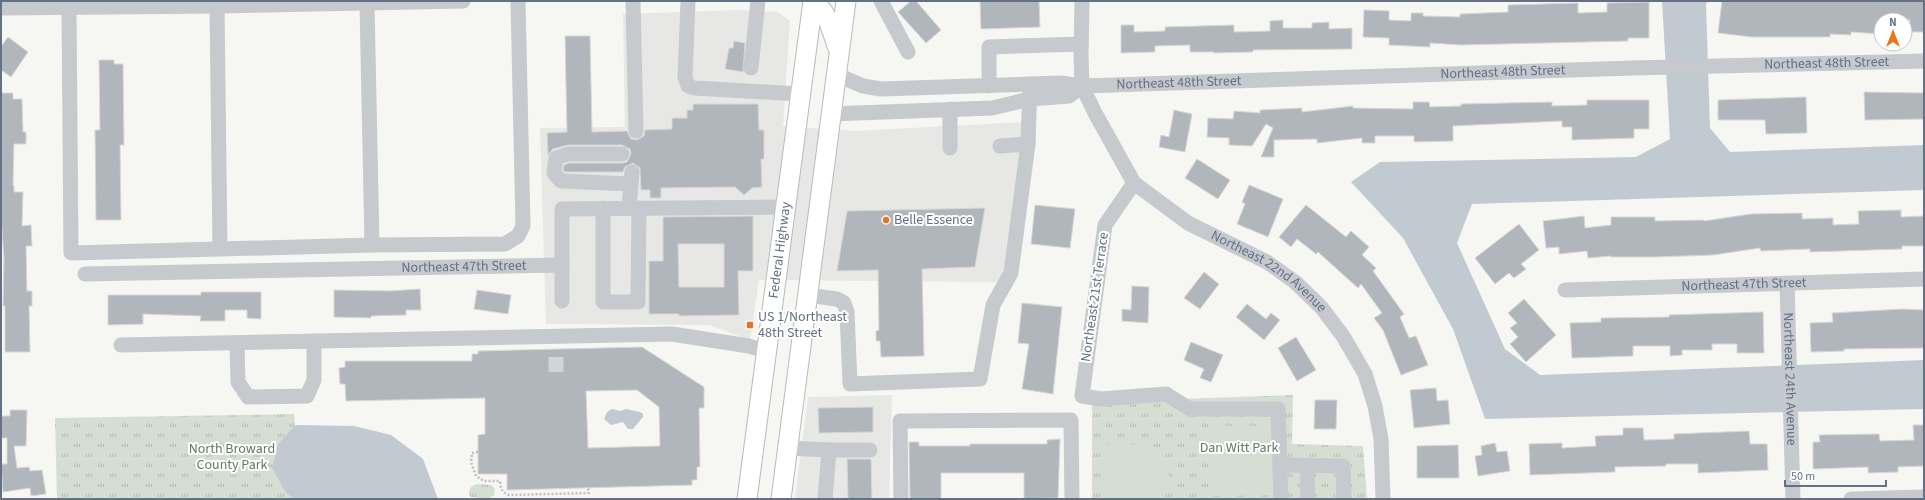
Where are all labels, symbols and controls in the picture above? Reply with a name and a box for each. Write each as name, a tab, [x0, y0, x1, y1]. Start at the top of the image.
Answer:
north arrow	[1873, 12, 1913, 52]
text: N	[1889, 15, 1897, 30]
street label: Northeast 48th Street	[1764, 52, 1890, 75]
street label: Northeast 48th Street	[1440, 60, 1566, 84]
street label: Northeast 48th Street	[1116, 71, 1242, 95]
street label: Federal Highway	[764, 200, 796, 300]
place label: Belle Essence	[894, 210, 973, 230]
marker: Belle Essence	[881, 215, 891, 225]
street label: Northeast 22nd Avenue	[1207, 226, 1332, 316]
street label: Northeast 21st Terrace	[1076, 231, 1114, 363]
street label: Northeast 47th Street	[401, 256, 527, 278]
street label: Northeast 47th Street	[1681, 273, 1807, 296]
place label: US 1/Northeast 48th Street	[758, 307, 847, 343]
street label: Northeast 24th Avenue	[1778, 312, 1802, 446]
marker: US 1/Northeast 48th Street	[745, 320, 755, 330]
park label: Dan Witt Park	[1200, 438, 1278, 458]
park label: North Broward County Park	[189, 439, 275, 475]
scale bar	[1785, 462, 1886, 488]
text: 50 m	[1791, 468, 1815, 485]

